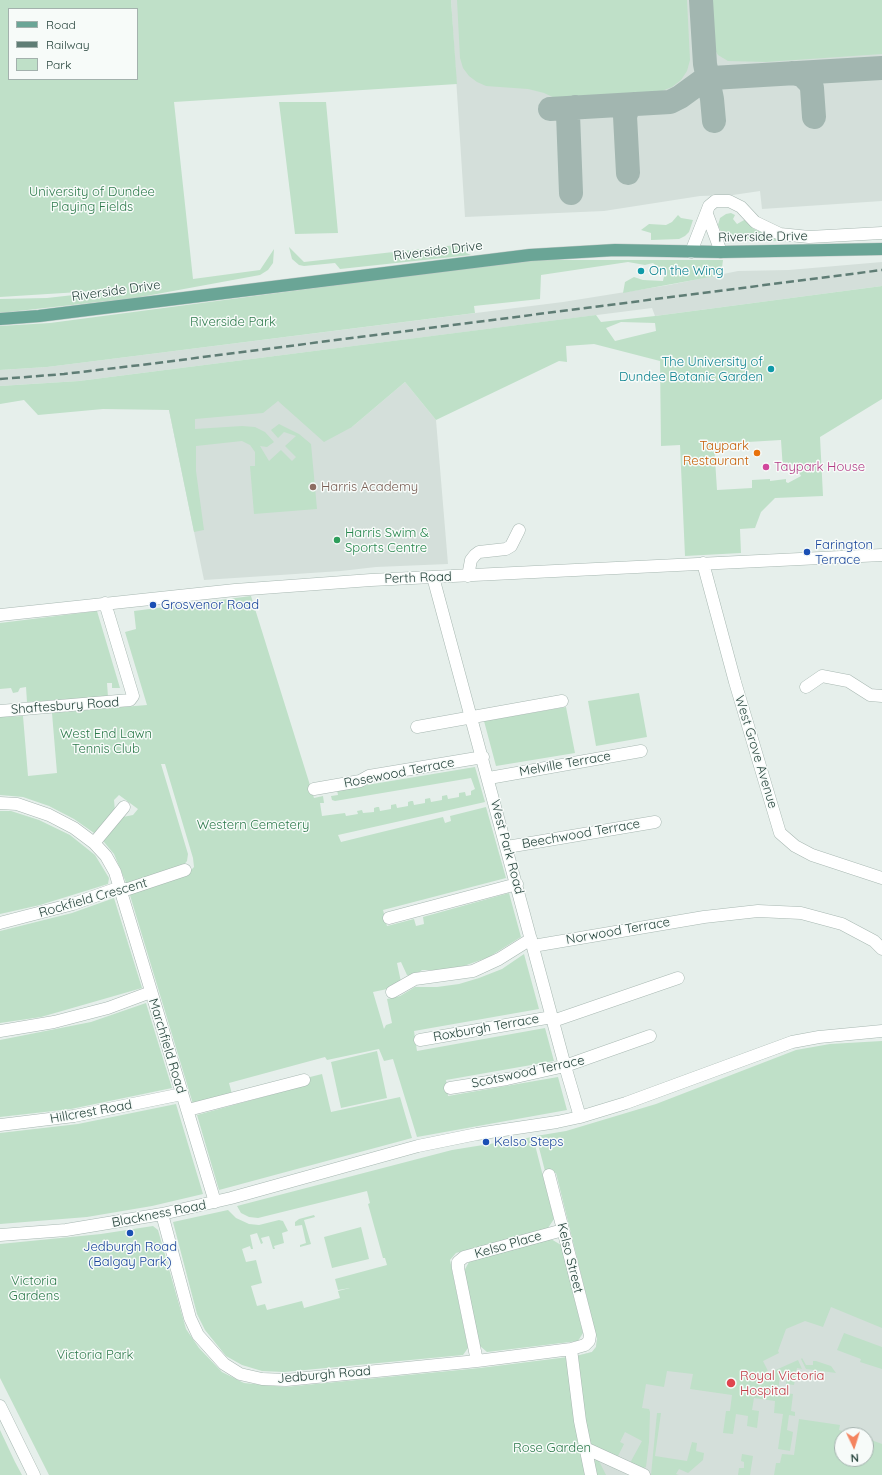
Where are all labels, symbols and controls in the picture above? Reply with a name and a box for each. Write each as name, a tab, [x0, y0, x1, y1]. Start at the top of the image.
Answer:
legend	[8, 8, 138, 80]
text: Road	[46, 17, 76, 32]
text: Railway	[46, 37, 90, 52]
text: Park	[46, 57, 71, 72]
park label: University of Dundee Playing Fields	[29, 184, 155, 215]
street label: Riverside Drive	[718, 228, 808, 246]
street label: Riverside Drive	[393, 238, 483, 264]
place label: On the Wing	[649, 263, 724, 279]
marker: On the Wing	[636, 266, 646, 276]
street label: Riverside Drive	[71, 277, 161, 305]
park label: Riverside Park	[190, 314, 276, 330]
place label: The University of Dundee Botanic Garden	[619, 354, 763, 385]
marker: The University of Dundee Botanic Garden	[766, 364, 776, 374]
place label: Taypark Restaurant	[683, 438, 749, 469]
marker: Taypark Restaurant	[752, 448, 762, 458]
place label: Taypark House	[774, 459, 865, 475]
marker: Taypark House	[761, 462, 771, 472]
place label: Harris Academy	[321, 479, 418, 495]
marker: Harris Academy	[308, 482, 318, 492]
place label: Harris Swim & Sports Centre	[345, 525, 429, 556]
marker: Harris Swim & Sports Centre	[332, 535, 342, 545]
place label: Farington Terrace	[815, 537, 873, 568]
marker: Farington Terrace	[802, 547, 812, 557]
street label: Perth Road	[384, 569, 452, 587]
place label: Grosvenor Road	[161, 597, 259, 613]
marker: Grosvenor Road	[148, 600, 158, 610]
street label: Shaftesbury Road	[10, 694, 120, 718]
street label: West Grove Avenue	[731, 694, 781, 810]
park label: West End Lawn Tennis Club	[60, 726, 152, 757]
street label: Melville Terrace	[518, 748, 612, 780]
street label: Rosewood Terrace	[342, 755, 456, 791]
street label: West Park Road	[487, 798, 527, 896]
street label: Beechwood Terrace	[521, 816, 641, 852]
park label: Western Cemetery	[197, 817, 309, 833]
street label: Rockfield Crescent	[37, 875, 149, 921]
street label: Norwood Terrace	[565, 914, 671, 948]
street label: Marchfield Road	[145, 996, 189, 1096]
street label: Roxburgh Terrace	[432, 1011, 540, 1045]
street label: Scotswood Terrace	[470, 1052, 586, 1092]
street label: Hillcrest Road	[49, 1097, 133, 1127]
place label: Kelso Steps	[494, 1134, 563, 1150]
marker: Kelso Steps	[481, 1137, 491, 1147]
street label: Blackness Road	[110, 1197, 208, 1231]
street label: Kelso Street	[554, 1221, 586, 1295]
marker: Jedburgh Road (Balgay Park)	[125, 1228, 135, 1238]
street label: Kelso Place	[473, 1228, 543, 1262]
place label: Jedburgh Road (Balgay Park)	[83, 1239, 177, 1270]
park label: Victoria Gardens	[9, 1273, 59, 1304]
park label: Victoria Park	[56, 1347, 134, 1363]
street label: Jedburgh Road	[276, 1363, 372, 1387]
place label: Royal Victoria Hospital	[740, 1368, 824, 1399]
marker: Royal Victoria Hospital	[725, 1377, 737, 1389]
north arrow	[834, 1427, 874, 1467]
park label: Rose Garden	[513, 1440, 591, 1456]
text: N	[850, 1451, 859, 1465]

